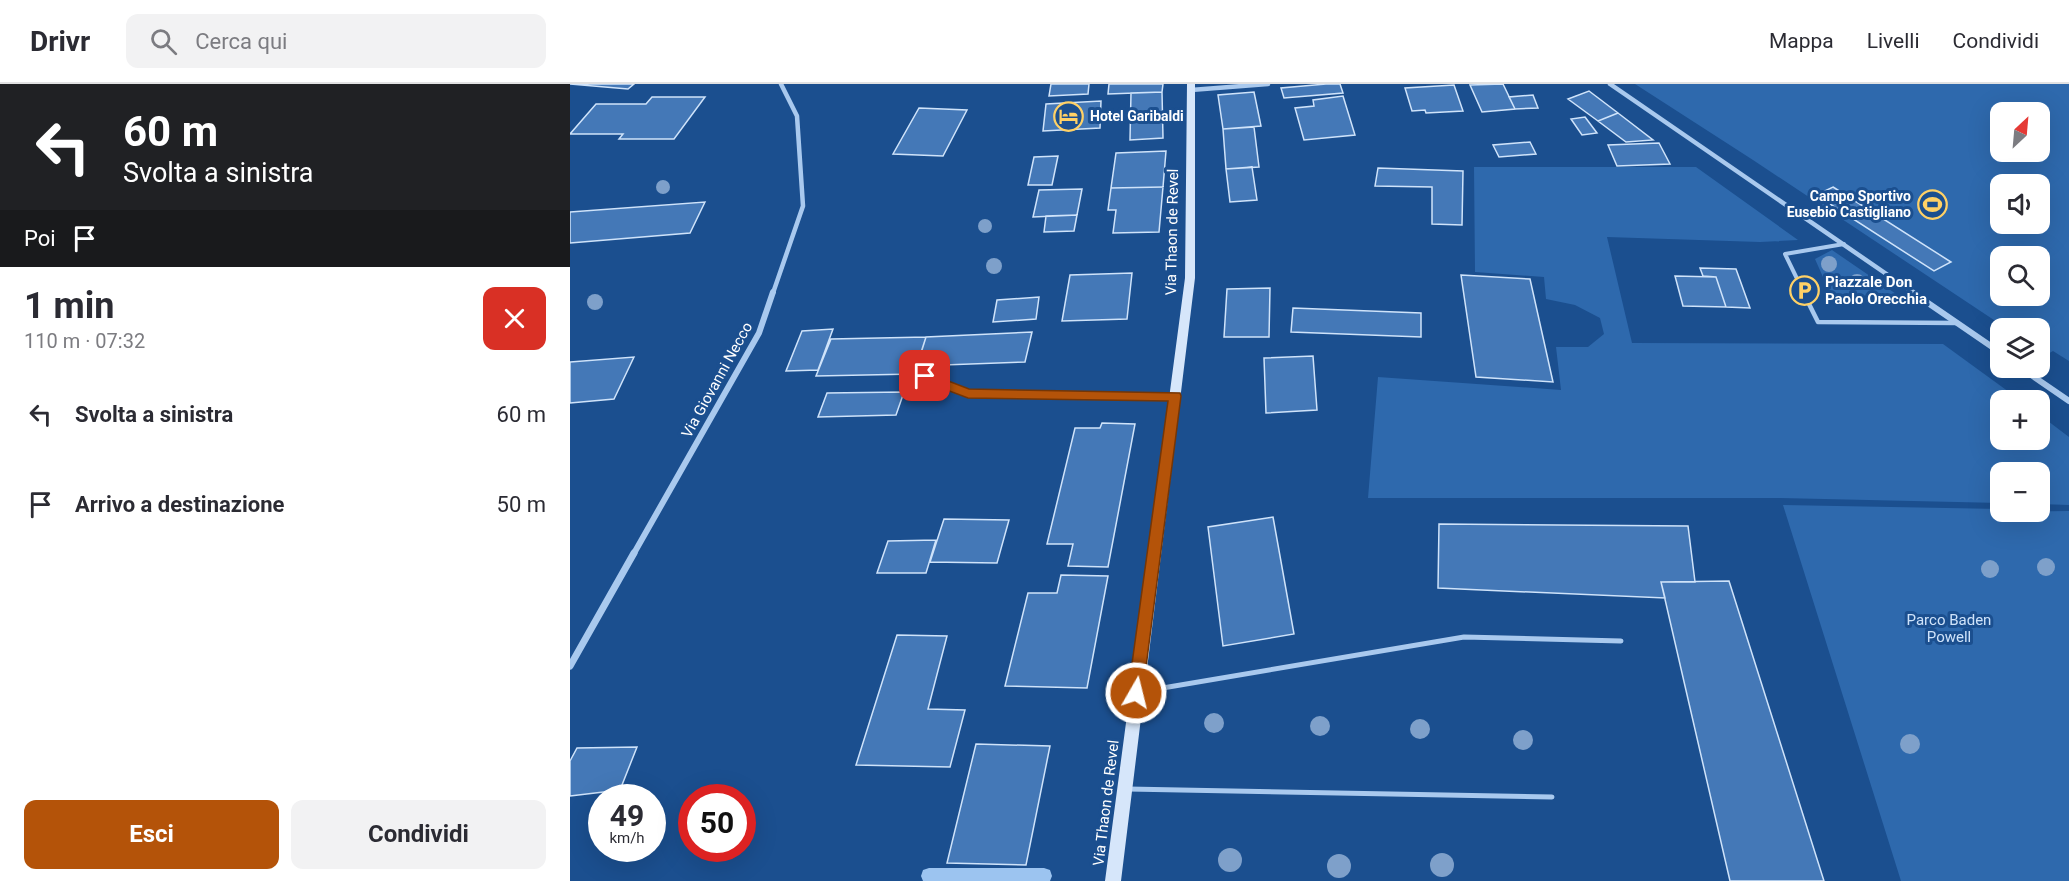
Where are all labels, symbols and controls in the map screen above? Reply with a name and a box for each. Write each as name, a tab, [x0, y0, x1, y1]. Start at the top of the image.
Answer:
search box	[126, 14, 546, 68]
text: Drivr	[30, 25, 90, 58]
icon: search	[147, 25, 180, 58]
text: Cerca qui	[195, 29, 287, 54]
text: Mappa	[1769, 29, 1834, 53]
text: Livelli	[1867, 29, 1920, 53]
text: Condividi	[1953, 29, 2039, 53]
hotel icon: Hotel Garibaldi	[1053, 100, 1085, 132]
north arrow	[1990, 102, 2050, 162]
map controls	[1990, 102, 2050, 522]
text: 60 m	[123, 107, 218, 156]
icon: left	[24, 108, 102, 186]
place label: Hotel Garibaldi	[1090, 108, 1184, 124]
text: Svolta a sinistra	[123, 157, 314, 189]
street label: Via Thaon de Revel	[1162, 168, 1182, 296]
button: sound	[1990, 174, 2050, 234]
place label: Campo Sportivo Eusebio Castigliano	[1787, 188, 1911, 220]
sports icon: Campo Sportivo Eusebio Castigliano	[1916, 188, 1948, 220]
icon: arrive	[68, 222, 101, 255]
text: Poi	[24, 226, 56, 251]
button: search	[1990, 246, 2050, 306]
place label: Piazzale Don Paolo Orecchia	[1825, 273, 1927, 308]
parking icon: Piazzale Don Paolo Orecchia	[1788, 275, 1820, 307]
text: 1 min	[24, 285, 115, 327]
button: close	[483, 287, 546, 350]
button: layers	[1990, 318, 2050, 378]
street label: Via Giovanni Necco	[678, 319, 756, 441]
text: 110 m · 07:32	[24, 329, 145, 353]
pin	[899, 350, 950, 401]
icon: arrive	[908, 359, 941, 392]
button: +	[1990, 390, 2050, 450]
icon: left	[24, 398, 57, 431]
text: Svolta a sinistra	[75, 402, 233, 427]
text: 60 m	[497, 402, 546, 427]
button: −	[1990, 462, 2050, 522]
icon: arrive	[24, 488, 57, 521]
text: Arrivo a destinazione	[75, 492, 284, 517]
text: 50 m	[497, 492, 546, 517]
park label: Parco Baden Powell	[1907, 611, 1991, 646]
position arrow	[1104, 661, 1168, 725]
street label: Via Thaon de Revel	[1089, 739, 1123, 867]
speed limit sign: 50	[678, 784, 756, 862]
text: 49	[610, 798, 644, 833]
button: Esci	[24, 800, 279, 869]
button: Condividi	[291, 800, 546, 869]
text: km/h	[609, 829, 645, 847]

